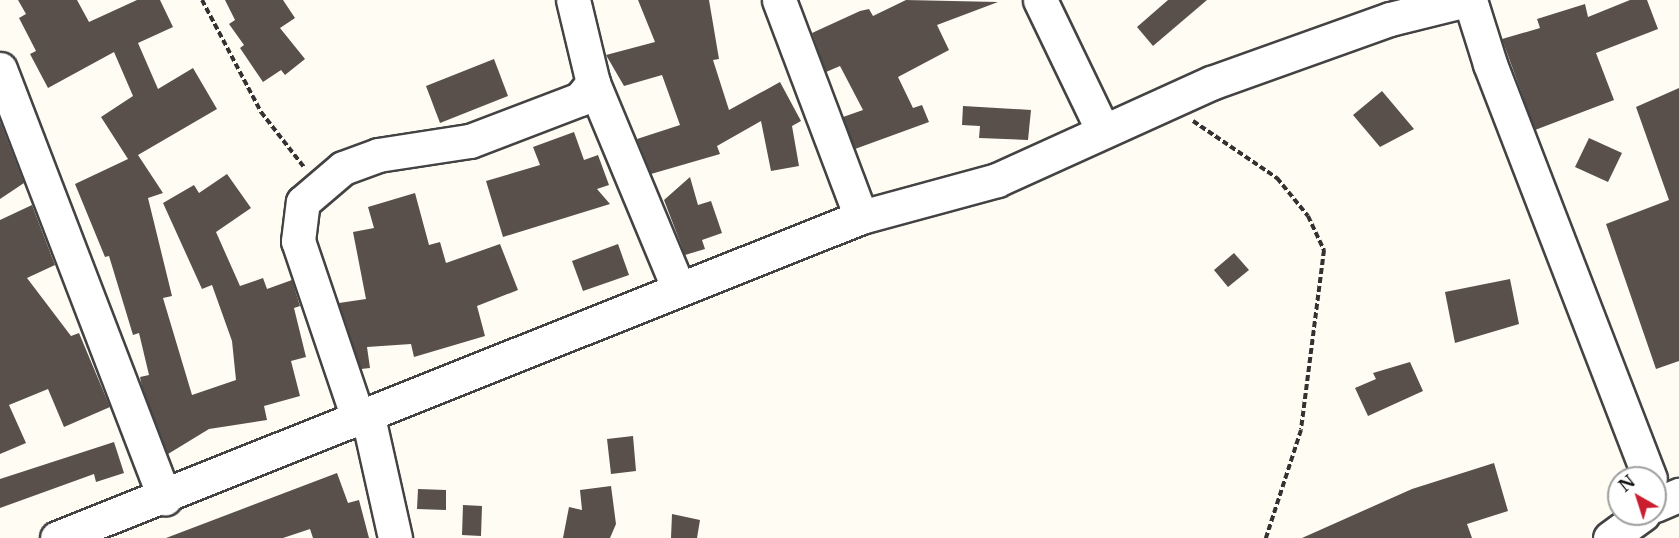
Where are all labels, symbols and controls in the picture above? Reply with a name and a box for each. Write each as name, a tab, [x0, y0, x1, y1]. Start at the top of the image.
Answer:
north arrow	[1607, 466, 1667, 526]
text: N	[1615, 471, 1639, 496]

